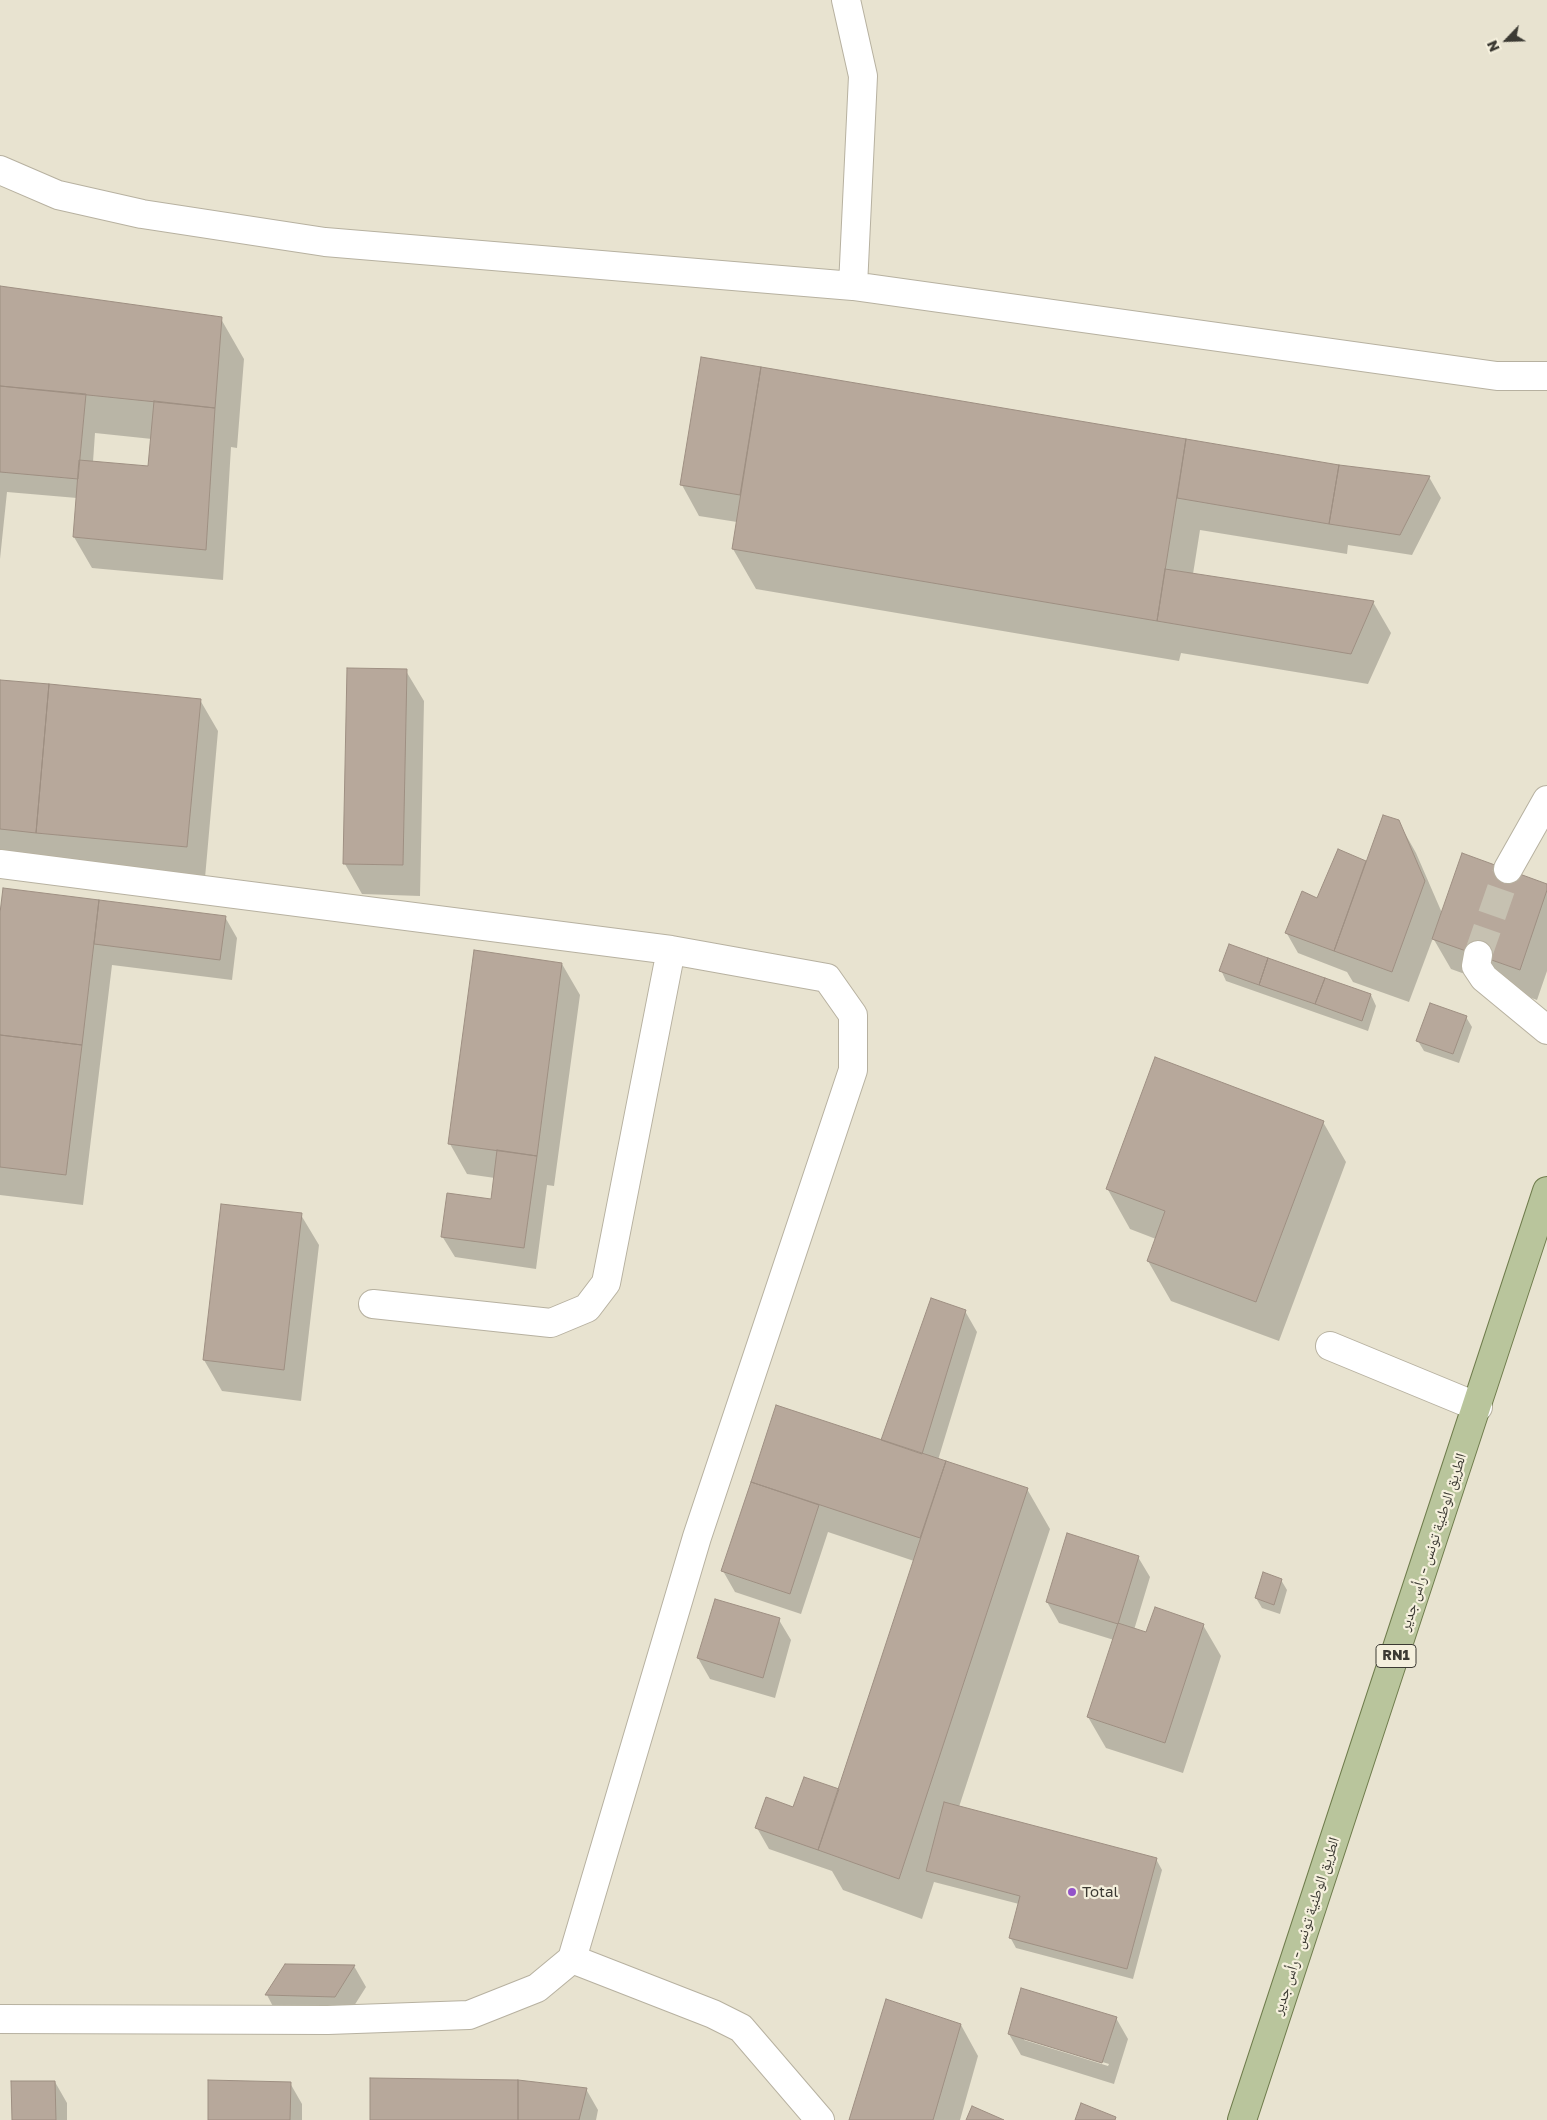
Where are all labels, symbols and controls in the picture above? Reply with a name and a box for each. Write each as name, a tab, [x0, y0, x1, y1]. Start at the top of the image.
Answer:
north arrow	[1482, 15, 1532, 65]
text: N	[1483, 38, 1503, 55]
street label: الطريق الوطنية تونس - رأس جدير	[1396, 1451, 1470, 1633]
road number: RN1	[1376, 1644, 1416, 1668]
street label: الطريق الوطنية تونس - رأس جدير	[1269, 1835, 1343, 2017]
place label: Total	[1082, 1883, 1118, 1901]
marker: Total	[1066, 1886, 1078, 1898]

